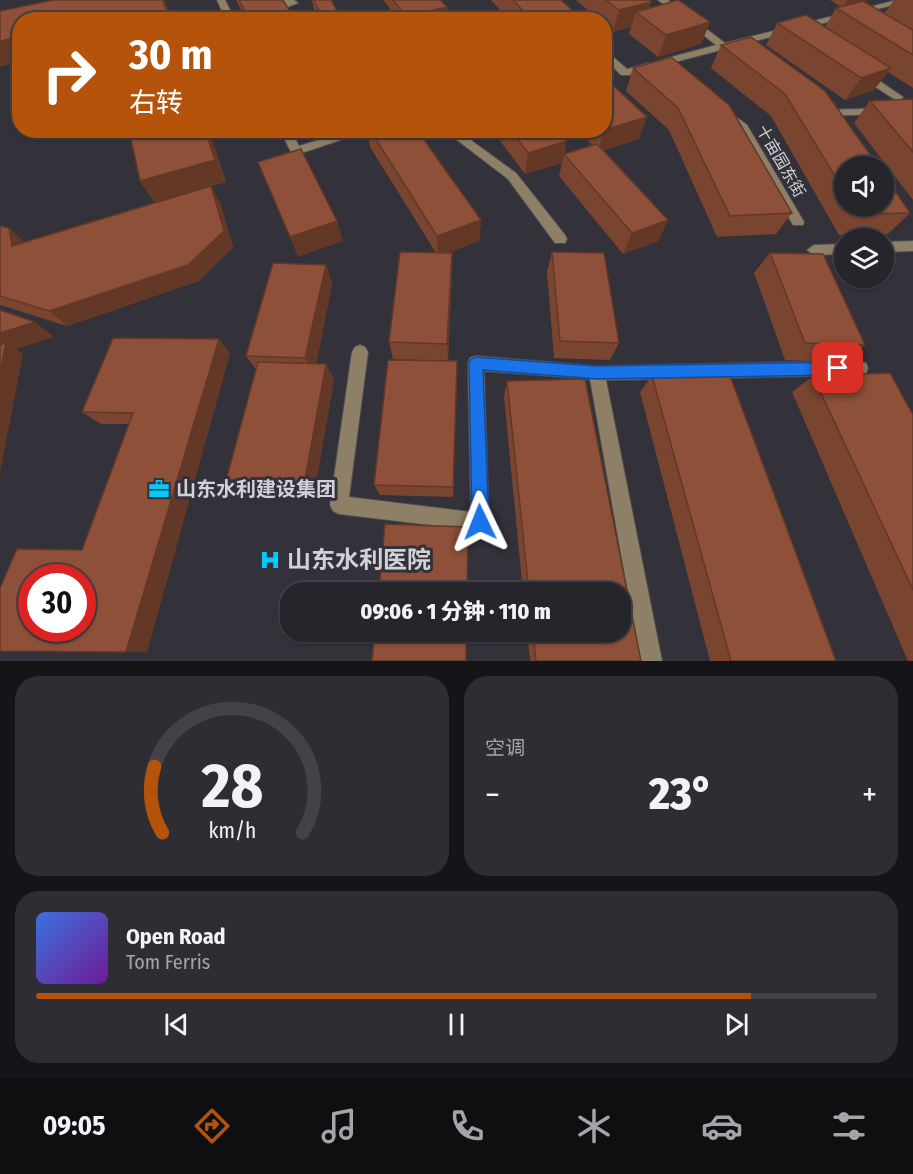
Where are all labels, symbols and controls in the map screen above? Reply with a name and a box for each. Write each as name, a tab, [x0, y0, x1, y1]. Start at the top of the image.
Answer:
text: 30 m	[129, 30, 213, 80]
icon: right	[30, 36, 108, 114]
text: 右转	[129, 87, 183, 119]
street label: 十亩园东街	[753, 122, 809, 200]
map controls	[834, 156, 894, 288]
button: sound	[834, 156, 894, 216]
button: layers	[834, 228, 894, 288]
pin	[812, 342, 863, 393]
icon: arrive	[821, 351, 854, 384]
office icon: 山东水利建设集团	[147, 477, 171, 501]
place label: 山东水利建设集团	[176, 477, 336, 501]
position arrow	[448, 490, 512, 554]
place label: 山东水利医院	[287, 546, 431, 574]
hospital icon: 山东水利医院	[258, 548, 282, 572]
speed limit sign: 30	[18, 564, 96, 642]
text: 09:06 · 1 分钟 · 110 m	[360, 598, 551, 625]
text: 空调	[485, 736, 525, 760]
text: 28	[200, 749, 263, 824]
text: 23°	[649, 767, 713, 821]
text: −	[485, 775, 500, 815]
text: +	[862, 775, 877, 815]
text: km/h	[208, 818, 256, 844]
text: Open Road	[126, 923, 226, 950]
text: Tom Ferris	[126, 950, 210, 974]
icon: previous	[160, 1008, 193, 1041]
icon: pause	[440, 1008, 473, 1041]
icon: next	[720, 1008, 753, 1041]
icon: directions	[191, 1105, 233, 1147]
icon: music	[318, 1105, 360, 1147]
icon: phone	[446, 1105, 488, 1147]
icon: climate	[573, 1105, 615, 1147]
icon: car	[701, 1105, 743, 1147]
icon: filters	[828, 1105, 870, 1147]
text: 09:05	[43, 1110, 105, 1142]

